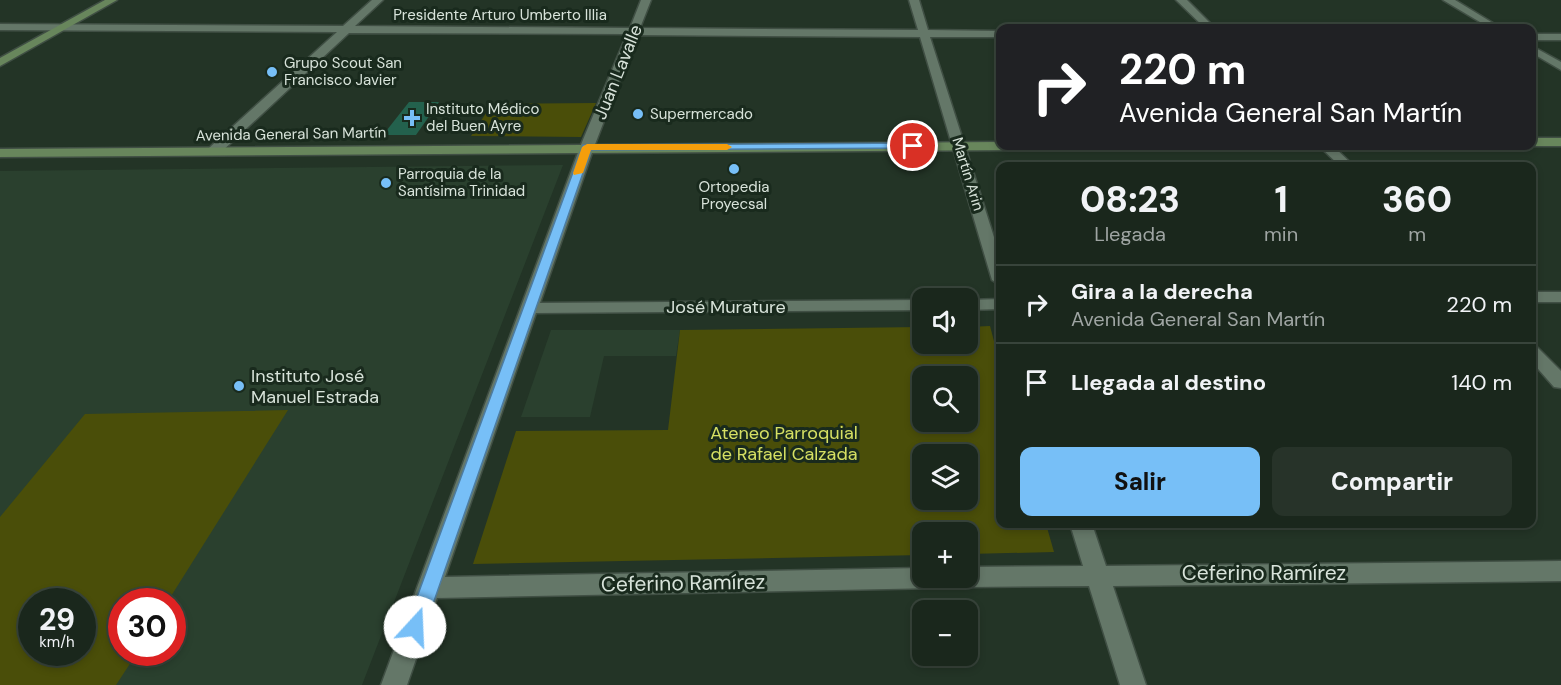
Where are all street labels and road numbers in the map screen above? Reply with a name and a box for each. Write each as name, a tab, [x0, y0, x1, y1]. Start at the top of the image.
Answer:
street label: Presidente Arturo Umberto Illia	[393, 5, 607, 25]
street label: Juan Lavalle	[588, 21, 648, 123]
street label: Avenida General San Martín	[195, 122, 387, 146]
street label: Martín Arin	[947, 135, 989, 213]
street label: José Murature	[666, 295, 786, 319]
street label: Ceferino Ramírez	[1182, 559, 1346, 587]
street label: Ceferino Ramírez	[601, 568, 765, 598]

